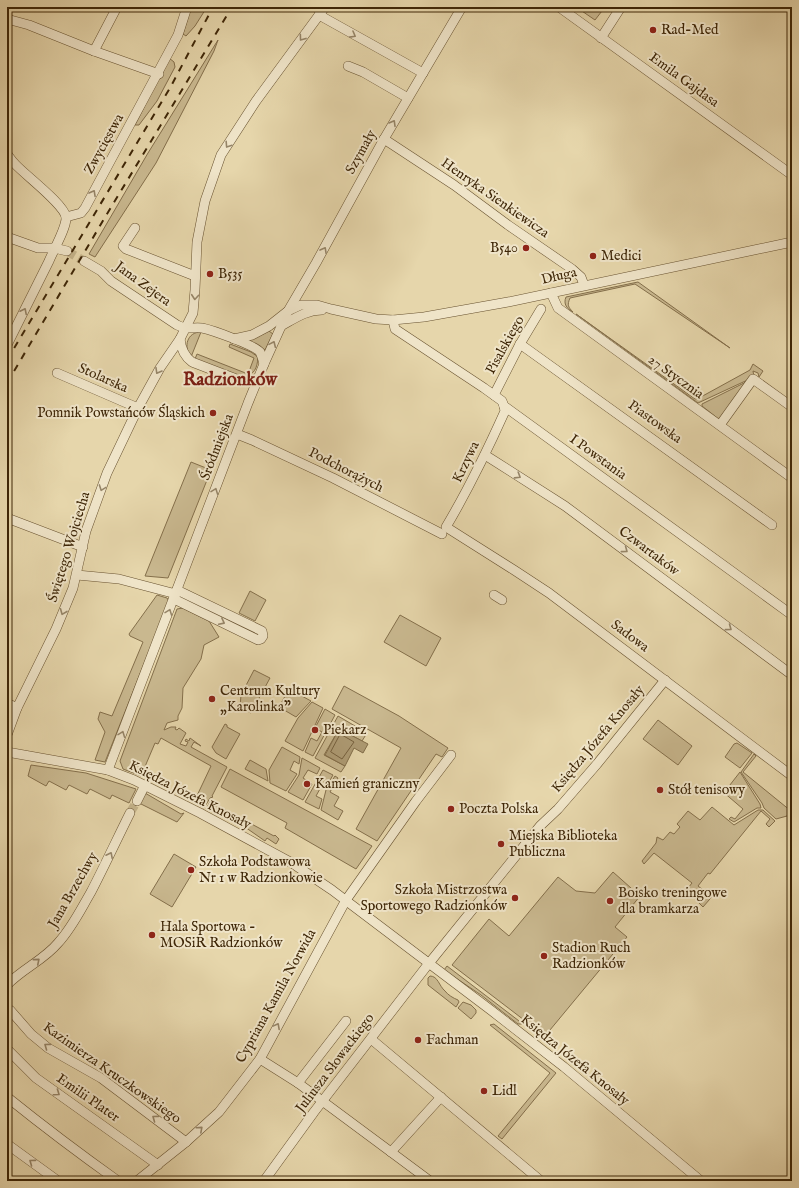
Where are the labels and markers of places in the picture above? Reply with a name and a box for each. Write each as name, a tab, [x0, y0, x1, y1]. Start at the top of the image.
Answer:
place label: Rad-Med	[661, 21, 719, 39]
marker: Rad-Med	[648, 25, 658, 35]
place label: B540	[490, 239, 518, 257]
marker: B540	[521, 243, 531, 253]
place label: Medici	[601, 247, 642, 265]
marker: Medici	[588, 251, 598, 261]
place label: B535	[218, 265, 243, 283]
marker: B535	[205, 269, 215, 279]
place label: Pomnik Powstańców Śląskich	[37, 403, 206, 422]
marker: Pomnik Powstańców Śląskich	[208, 408, 218, 418]
place label: Centrum Kultury „Karolinka”	[220, 682, 320, 716]
marker: Centrum Kultury „Karolinka”	[207, 694, 217, 704]
place label: Piekarz	[323, 721, 367, 739]
marker: Piekarz	[310, 725, 320, 735]
place label: Kamień graniczny	[315, 775, 419, 793]
marker: Kamień graniczny	[302, 779, 312, 789]
place label: Stół tenisowy	[668, 781, 745, 799]
marker: Stół tenisowy	[655, 785, 665, 795]
place label: Poczta Polska	[459, 800, 539, 818]
marker: Poczta Polska	[446, 804, 456, 814]
place label: Miejska Biblioteka Publiczna	[509, 827, 618, 861]
marker: Miejska Biblioteka Publiczna	[496, 839, 506, 849]
place label: Szkoła Podstawowa Nr 1 w Radzionkowie	[199, 853, 323, 887]
marker: Szkoła Podstawowa Nr 1 w Radzionkowie	[186, 865, 196, 875]
place label: Szkoła Mistrzostwa Sportowego Radzionków	[361, 881, 508, 915]
place label: Boisko treningowe dla bramkarza	[618, 884, 728, 918]
marker: Szkoła Mistrzostwa Sportowego Radzionków	[510, 893, 520, 903]
marker: Boisko treningowe dla bramkarza	[605, 896, 615, 906]
place label: Hala Sportowa - MOSiR Radzionków	[160, 918, 283, 952]
marker: Hala Sportowa - MOSiR Radzionków	[147, 930, 157, 940]
place label: Stadion Ruch Radzionków	[552, 939, 631, 973]
marker: Stadion Ruch Radzionków	[539, 951, 549, 961]
place label: Fachman	[426, 1031, 479, 1049]
marker: Fachman	[413, 1035, 423, 1045]
place label: Lidl	[492, 1082, 517, 1100]
marker: Lidl	[479, 1086, 489, 1096]

